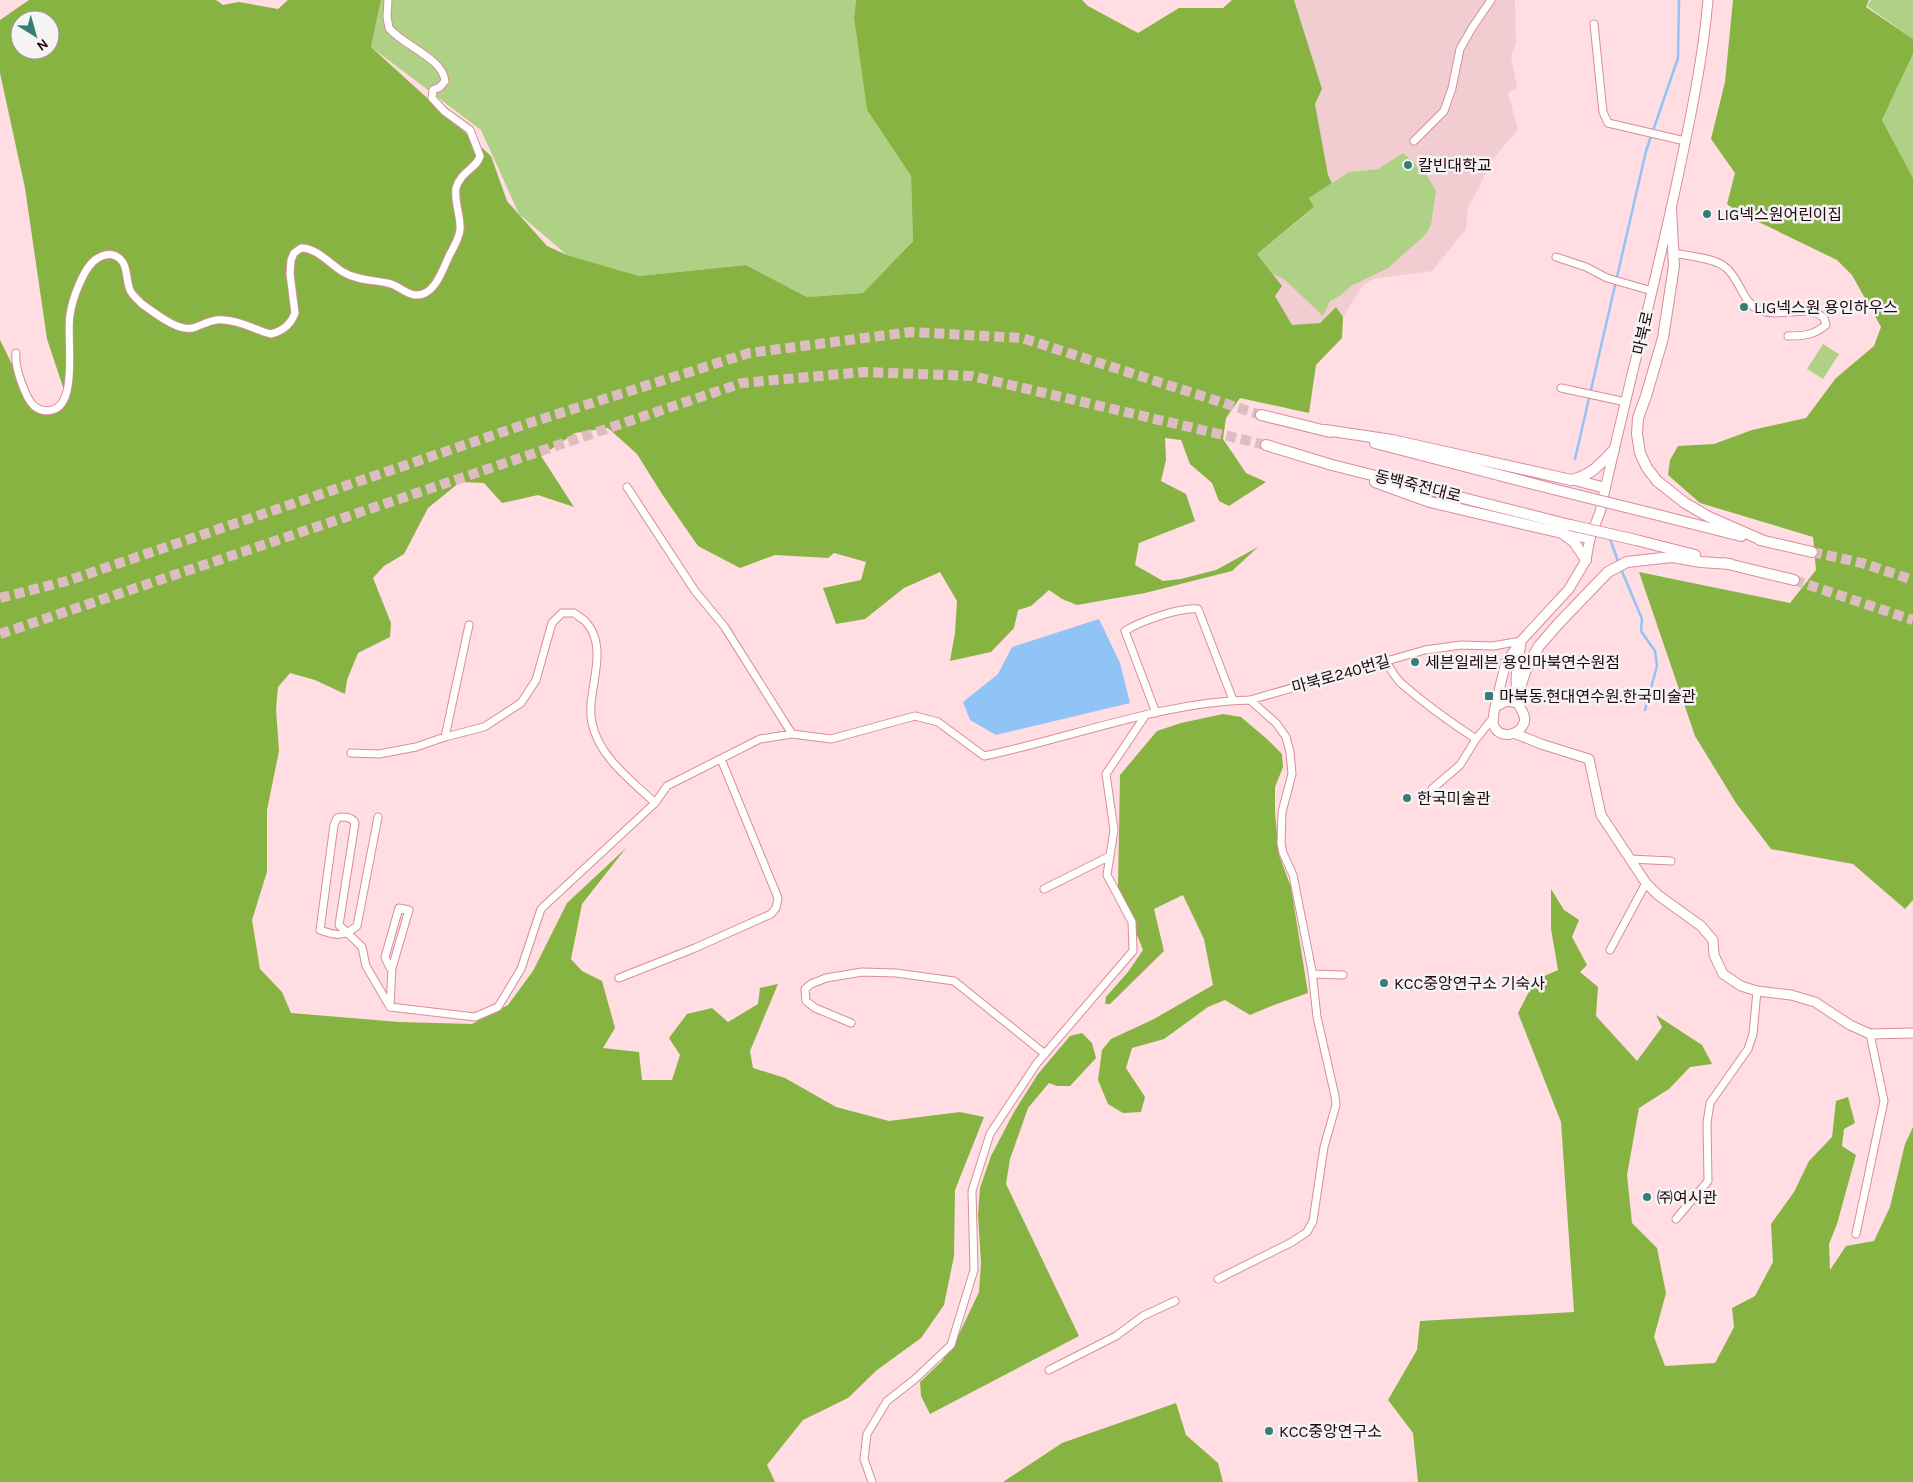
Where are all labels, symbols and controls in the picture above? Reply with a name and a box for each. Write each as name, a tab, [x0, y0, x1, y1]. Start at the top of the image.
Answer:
north arrow	[10, 10, 60, 60]
text: N	[33, 35, 52, 55]
place label: 칼빈대학교	[1418, 156, 1492, 175]
marker: 칼빈대학교	[1402, 159, 1414, 171]
place label: LIG넥스원어린이집	[1717, 205, 1842, 224]
marker: LIG넥스원어린이집	[1701, 208, 1713, 220]
place label: LIG넥스원 용인하우스	[1754, 298, 1898, 317]
marker: LIG넥스원 용인하우스	[1738, 301, 1750, 313]
street label: 마북로	[1629, 309, 1657, 357]
street label: 동백죽전대로	[1373, 466, 1463, 506]
street label: 마북로240번길	[1290, 651, 1392, 697]
place label: 세븐일레븐 용인마북연수원점	[1425, 653, 1620, 672]
marker: 세븐일레븐 용인마북연수원점	[1409, 656, 1421, 668]
place label: 마북동.현대연수원.한국미술관	[1499, 687, 1696, 706]
marker: 마북동.현대연수원.한국미술관	[1483, 690, 1495, 702]
place label: 한국미술관	[1417, 789, 1491, 808]
marker: 한국미술관	[1401, 792, 1413, 804]
place label: KCC중앙연구소 기숙사	[1394, 974, 1545, 993]
marker: KCC중앙연구소 기숙사	[1378, 977, 1390, 989]
place label: ㈜여시관	[1657, 1188, 1717, 1207]
marker: ㈜여시관	[1641, 1191, 1653, 1203]
place label: KCC중앙연구소	[1279, 1422, 1382, 1441]
marker: KCC중앙연구소	[1263, 1425, 1275, 1437]

